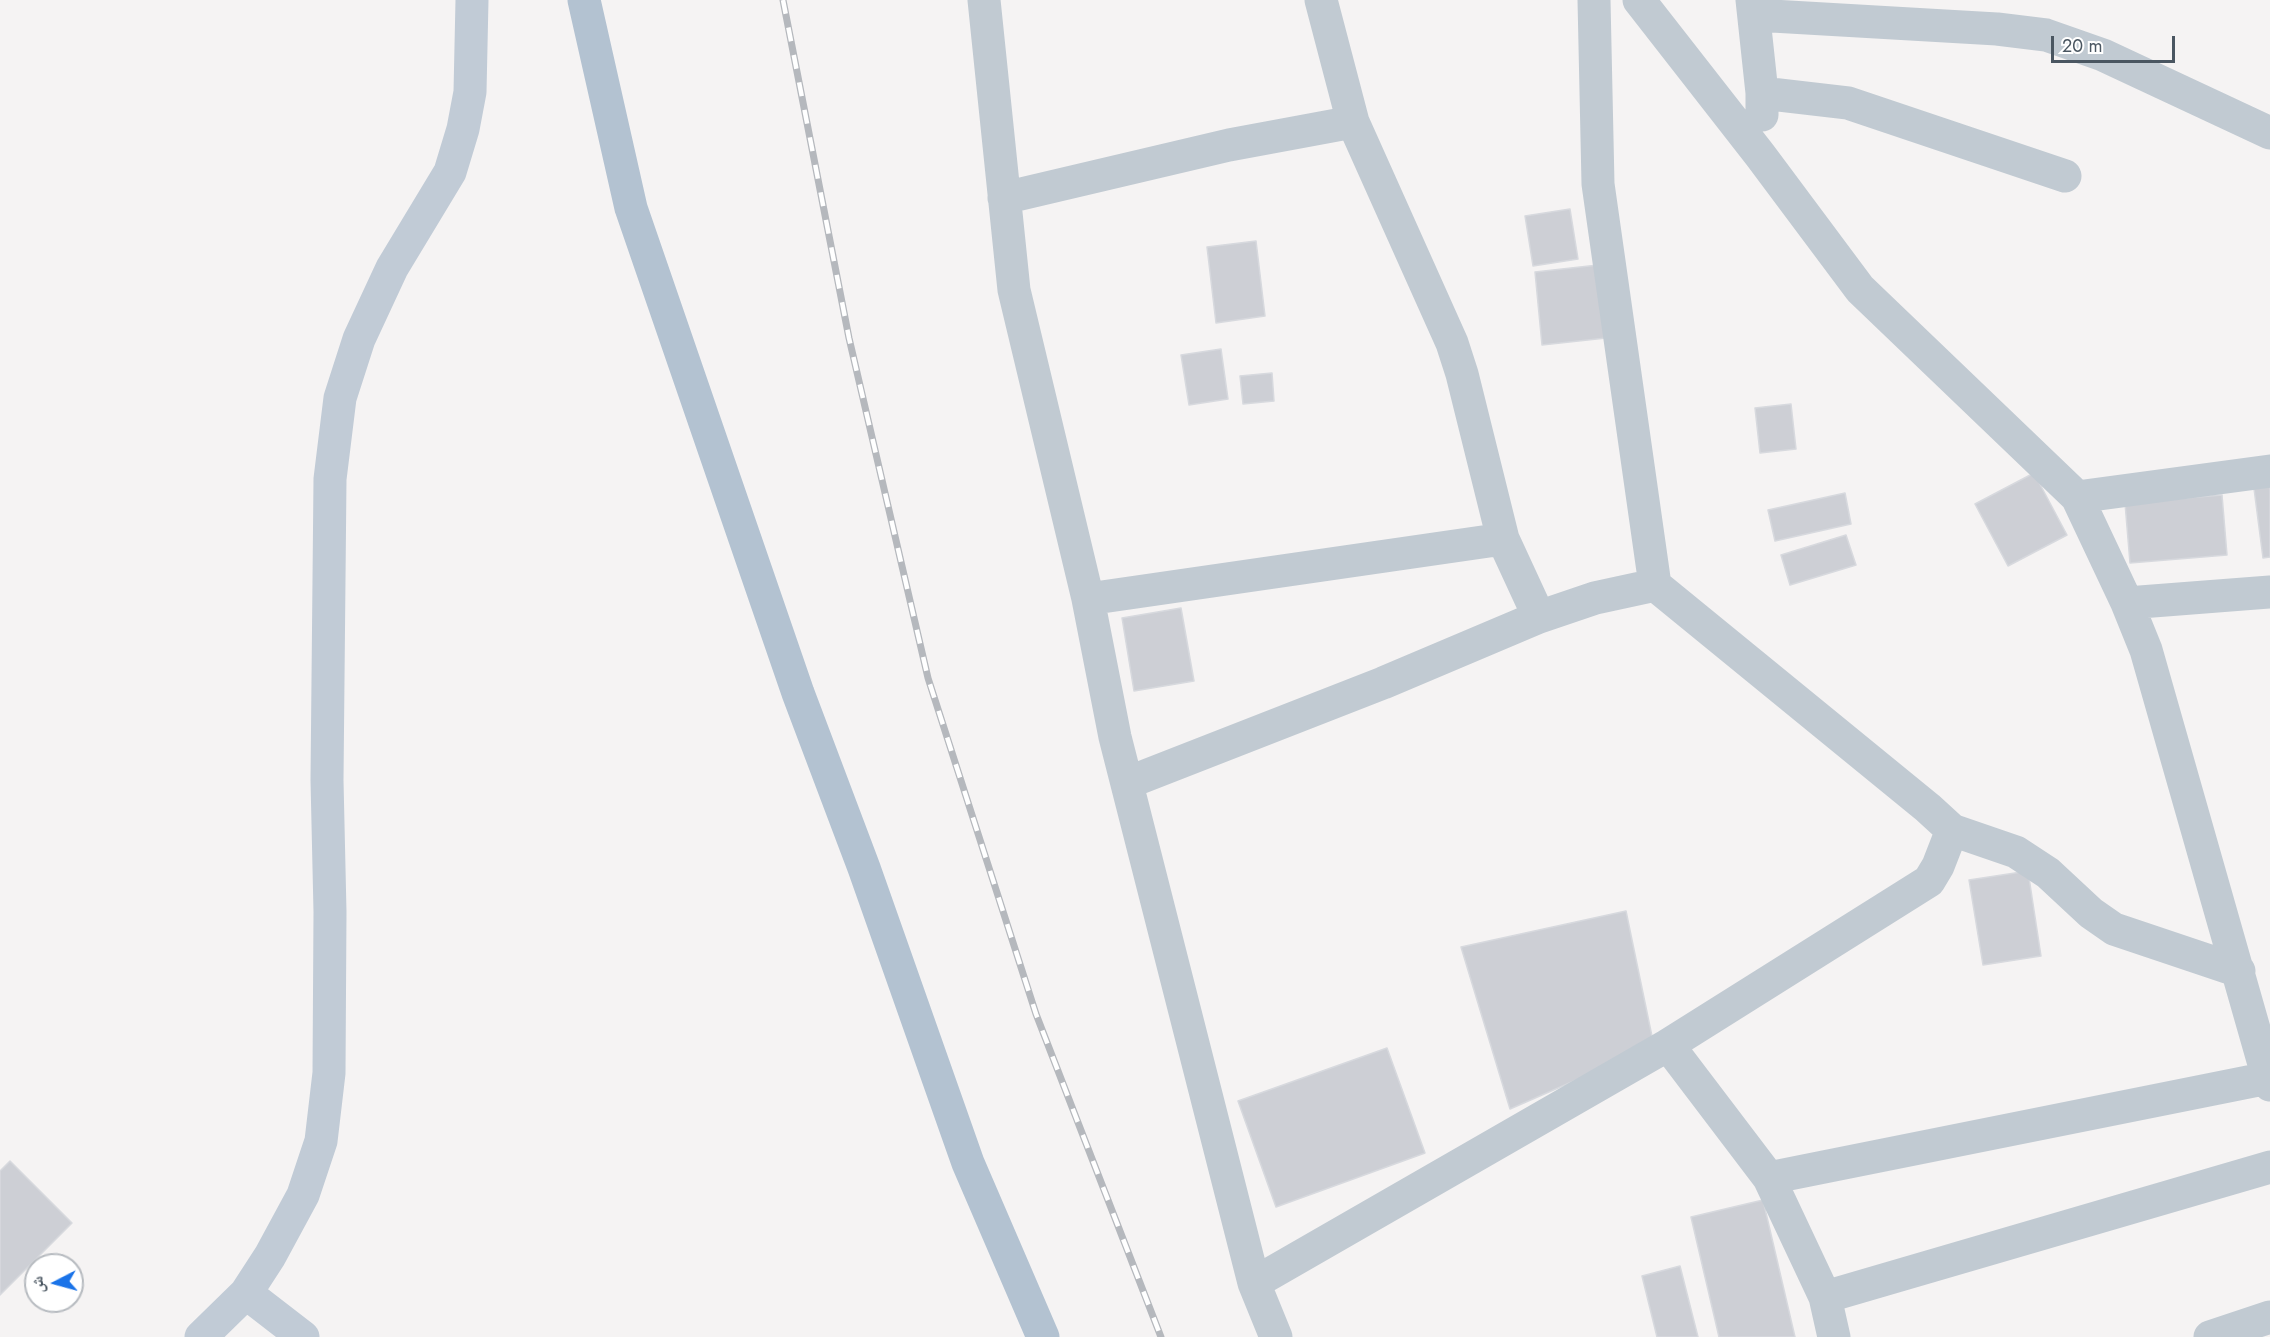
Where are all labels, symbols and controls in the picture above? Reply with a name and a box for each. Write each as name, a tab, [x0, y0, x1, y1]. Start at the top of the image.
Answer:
scale bar	[2054, 24, 2178, 62]
text: 20 m	[2062, 33, 2102, 59]
north arrow	[24, 1253, 84, 1313]
text: ش	[25, 1275, 50, 1294]

